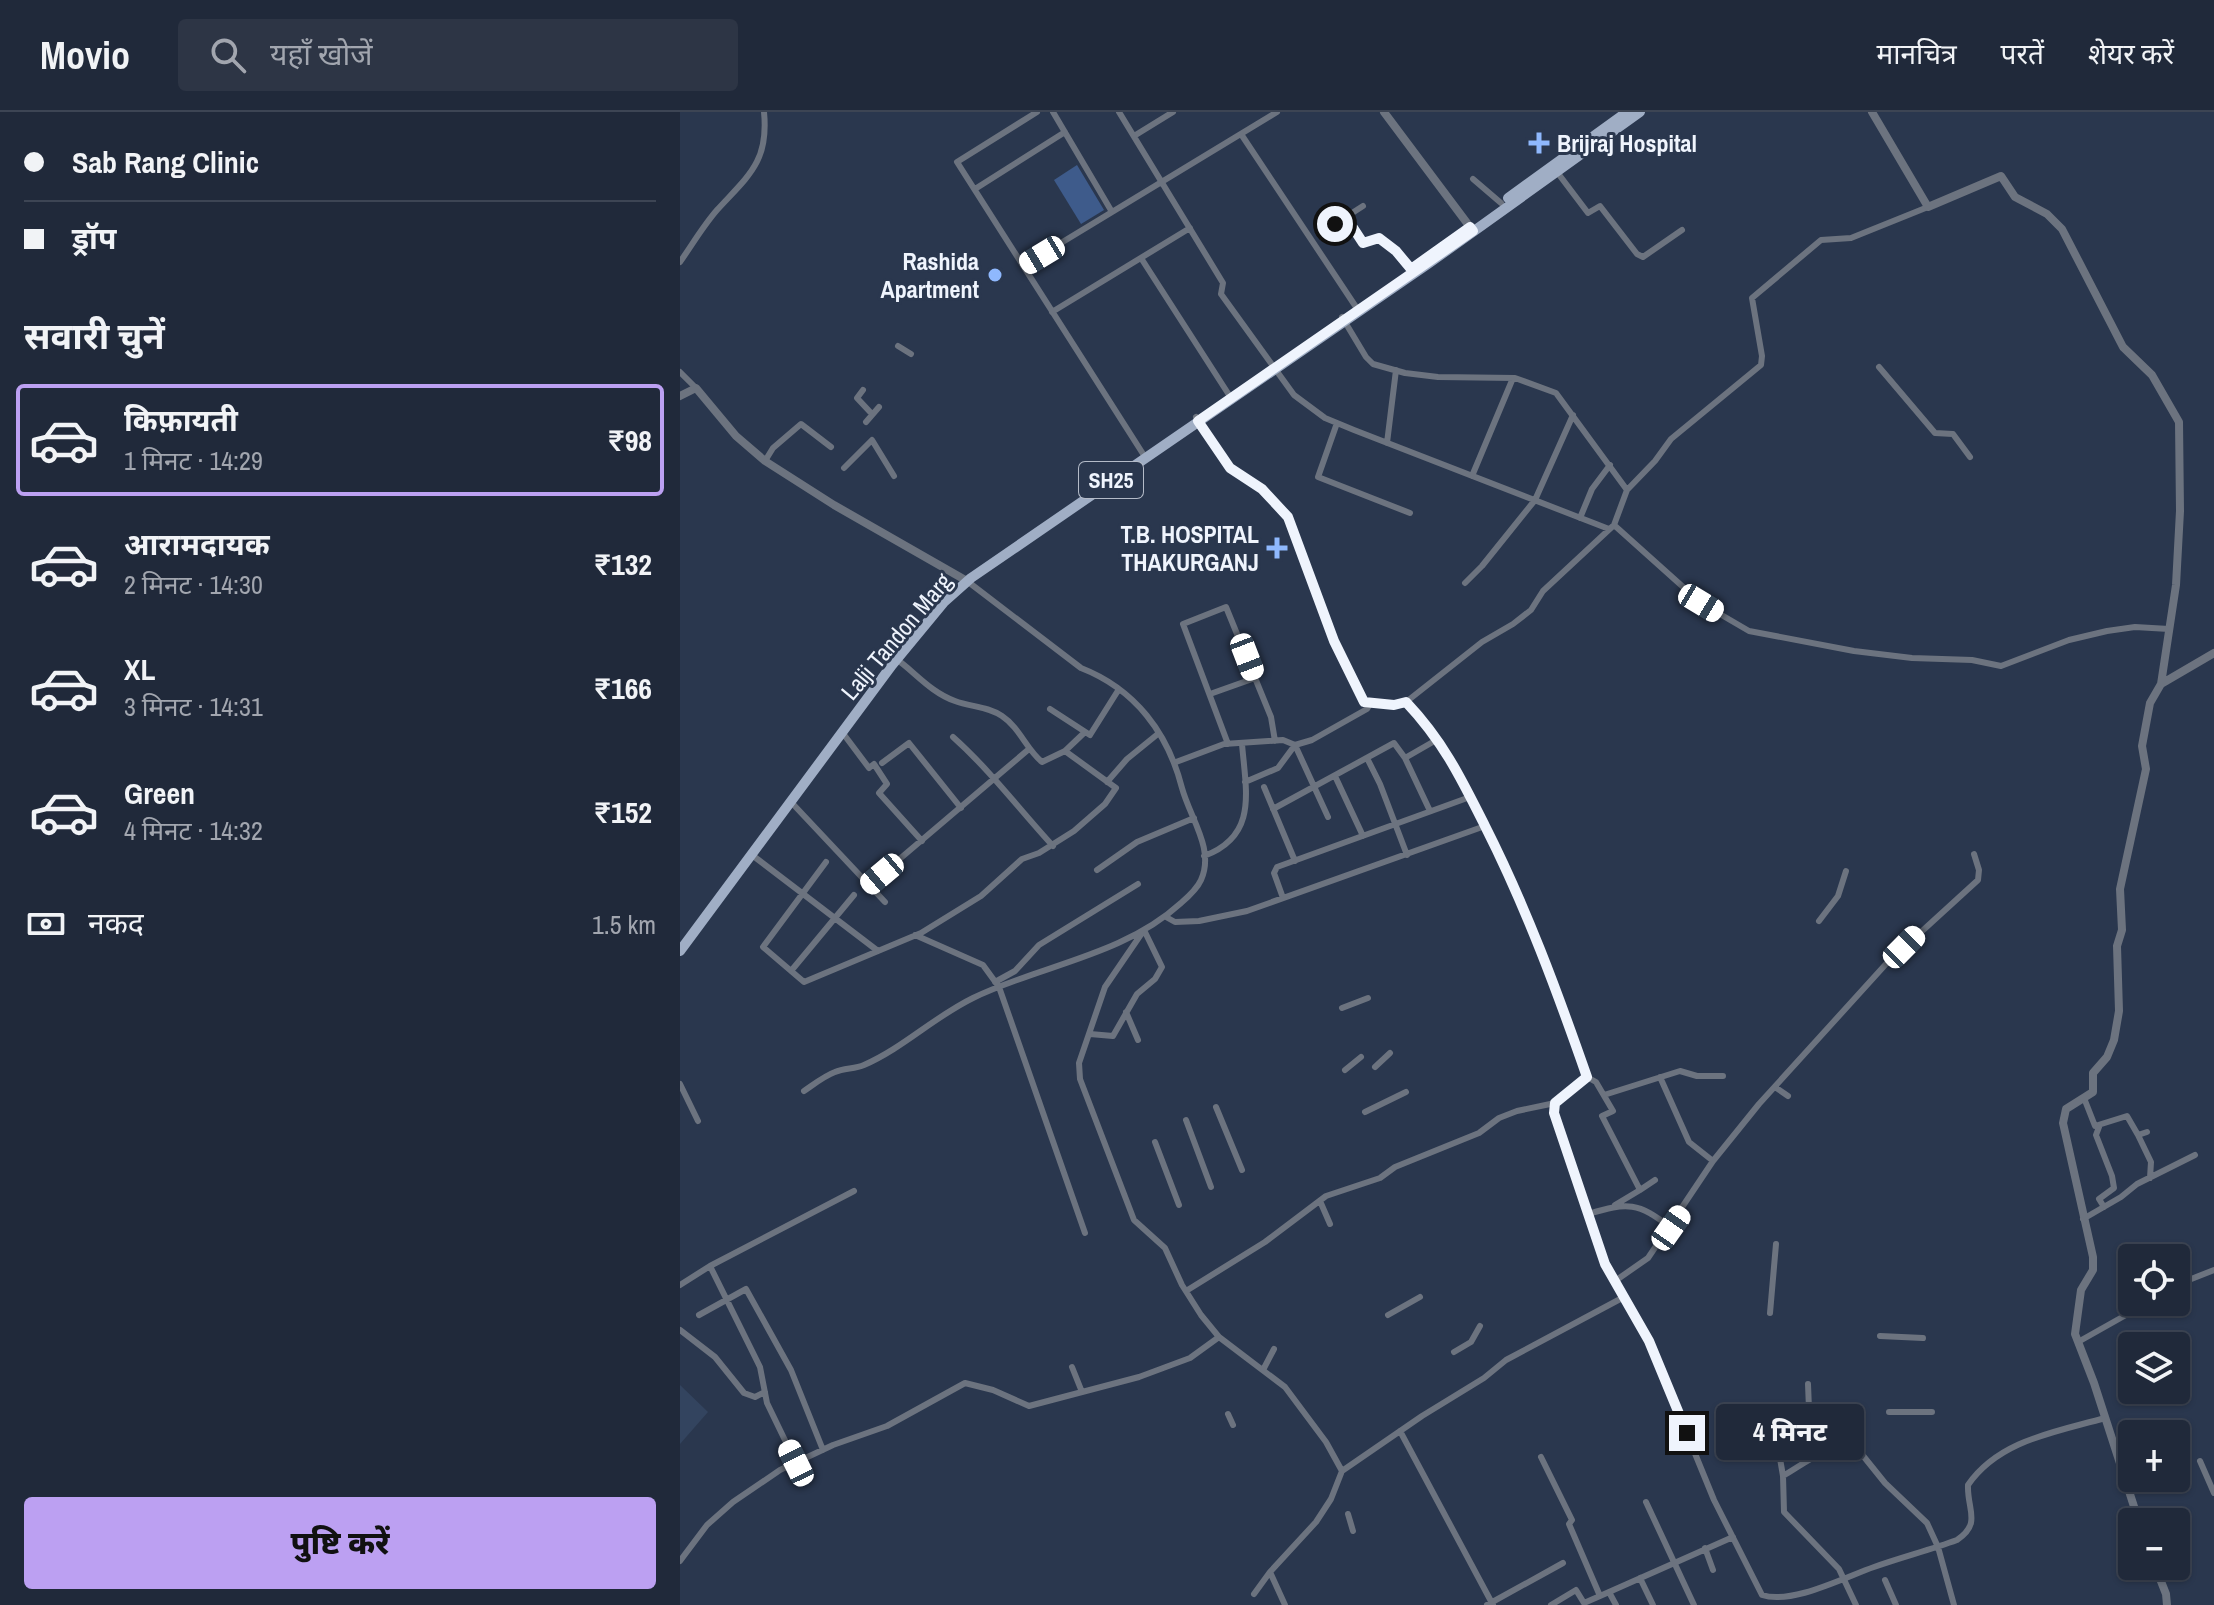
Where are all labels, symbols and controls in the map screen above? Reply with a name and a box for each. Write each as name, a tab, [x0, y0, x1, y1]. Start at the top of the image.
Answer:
search box	[178, 19, 738, 91]
text: Movio	[40, 30, 130, 81]
icon: search	[206, 33, 250, 77]
text: यहाँ खोजें	[270, 34, 373, 74]
text: मानचित्र	[1877, 35, 1957, 73]
text: परतें	[2001, 35, 2044, 73]
text: शेयर करें	[2088, 35, 2174, 73]
place label: Brijraj Hospital	[1557, 127, 1697, 159]
marker: Brijraj Hospital	[1528, 132, 1550, 154]
text: Sab Rang Clinic	[72, 142, 259, 182]
route start	[1317, 206, 1353, 242]
text: ड्रॉप	[72, 218, 116, 258]
car	[1015, 232, 1069, 278]
place label: Rashida Apartment	[881, 245, 979, 305]
marker: Rashida Apartment	[986, 266, 1004, 284]
text: सवारी चुनें	[24, 312, 165, 360]
text: किफ़ायती	[124, 400, 238, 440]
icon: car	[28, 404, 100, 476]
text: ₹98	[607, 420, 652, 460]
text: 1 मिनट · 14:29	[124, 443, 263, 478]
road number: SH25	[1079, 462, 1143, 498]
place label: T.B. HOSPITAL THAKURGANJ	[1120, 518, 1259, 578]
text: आरामदायक	[124, 524, 270, 564]
icon: car	[28, 528, 100, 600]
marker: T.B. HOSPITAL THAKURGANJ	[1266, 537, 1288, 559]
text: ₹132	[594, 544, 652, 584]
street label: Lalji Tandon Marg	[833, 566, 959, 706]
text: 2 मिनट · 14:30	[124, 567, 263, 602]
car	[1674, 580, 1728, 626]
car	[1227, 630, 1267, 684]
text: XL	[124, 649, 155, 689]
icon: car	[28, 652, 100, 724]
text: ₹166	[594, 668, 652, 708]
text: 3 मिनट · 14:31	[124, 689, 263, 724]
text: Green	[124, 773, 195, 813]
icon: car	[28, 776, 100, 848]
text: ₹152	[594, 792, 652, 832]
text: 4 मिनट · 14:32	[124, 813, 263, 848]
car	[856, 849, 908, 899]
icon: cash	[24, 902, 68, 946]
text: नकद	[88, 903, 144, 943]
text: 1.5 km	[592, 907, 656, 942]
car	[1879, 922, 1929, 972]
car	[1647, 1201, 1695, 1255]
map controls	[2118, 1244, 2190, 1580]
button: locate	[2118, 1244, 2190, 1316]
button: layers	[2118, 1332, 2190, 1404]
callout: 4 मिनट	[1715, 1405, 1863, 1461]
text: 4 मिनट	[1753, 1414, 1827, 1449]
route end	[1669, 1415, 1705, 1451]
button: +	[2118, 1420, 2190, 1492]
car	[775, 1436, 817, 1490]
button: पुष्टि करें	[24, 1497, 656, 1589]
button: −	[2118, 1508, 2190, 1580]

